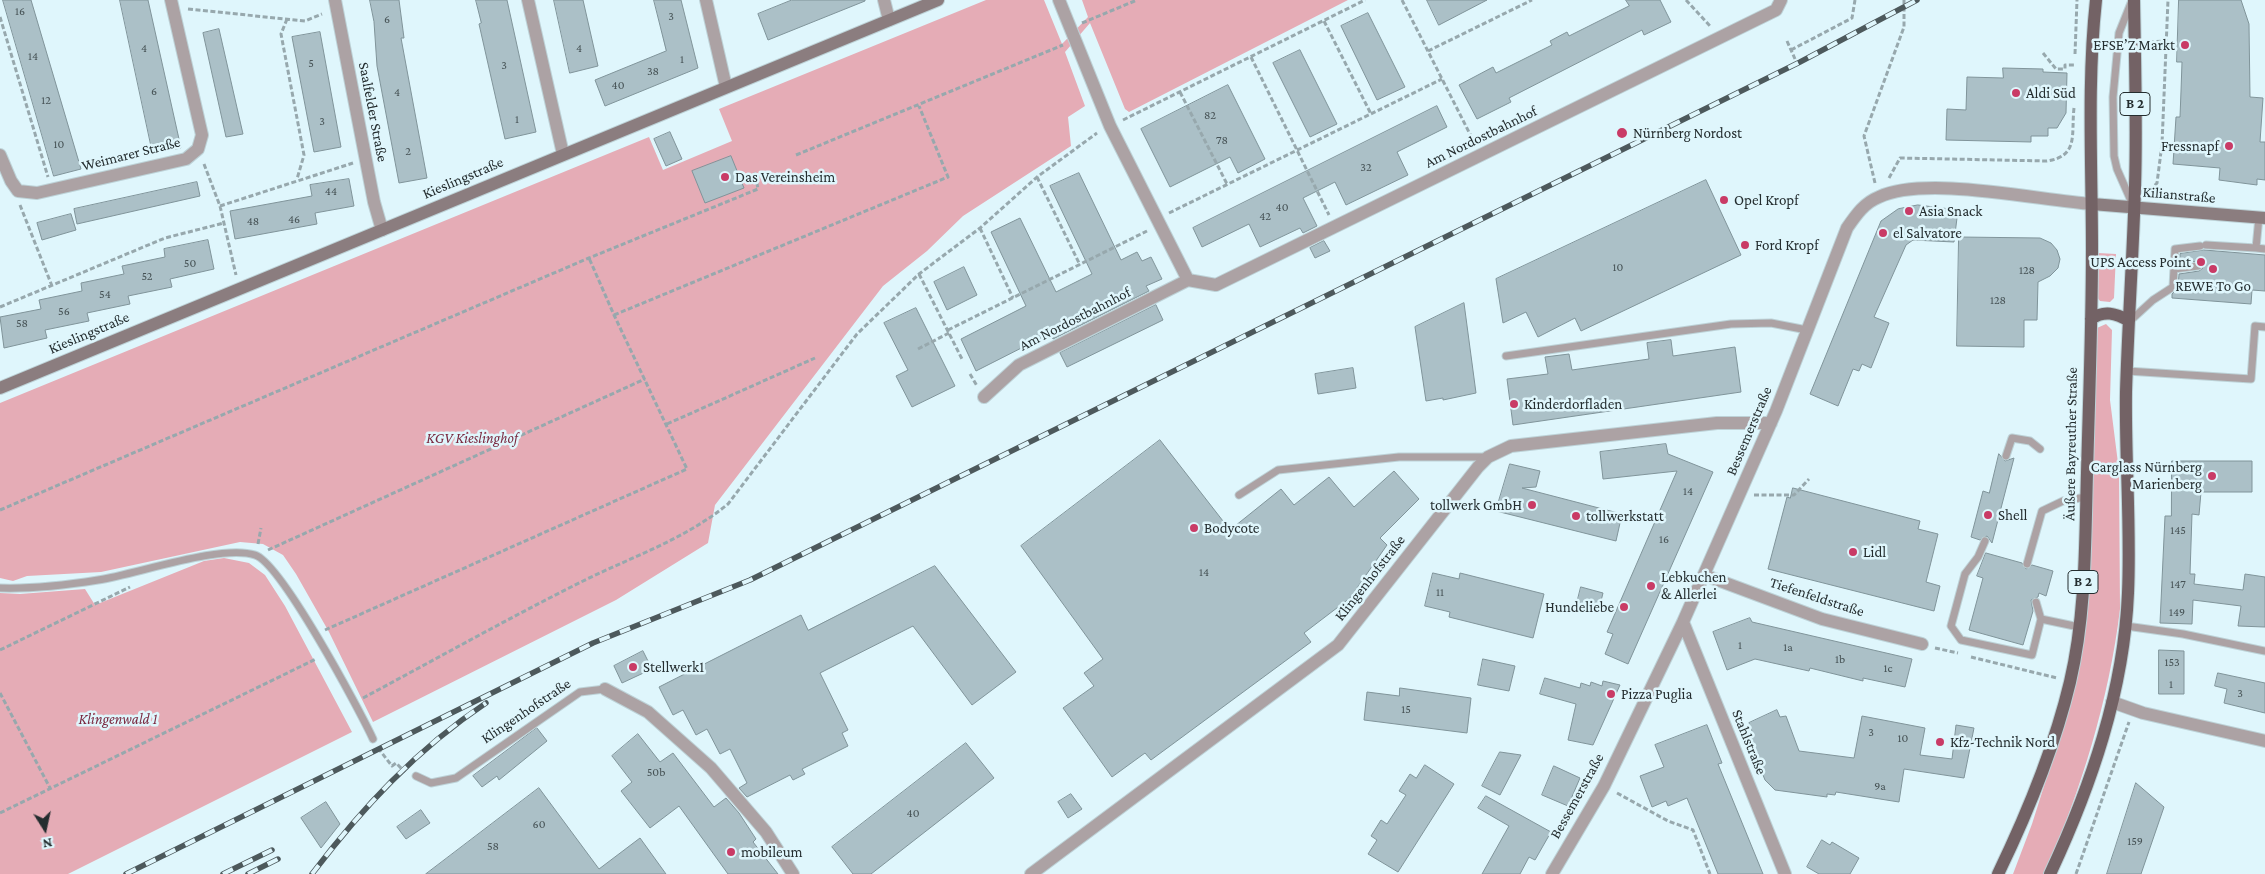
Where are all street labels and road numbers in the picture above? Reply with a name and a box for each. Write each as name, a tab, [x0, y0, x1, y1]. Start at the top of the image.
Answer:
street label: Saalfelder Straße	[355, 61, 391, 163]
road number: B 2	[2120, 92, 2150, 116]
street label: Am Nordostbahnhof	[1422, 102, 1540, 172]
street label: Weimarer Straße	[80, 133, 182, 175]
street label: Kieslingstraße	[420, 153, 506, 203]
street label: Kilianstraße	[2142, 183, 2216, 207]
street label: Am Nordostbahnhof	[1016, 283, 1134, 355]
street label: Kieslingstraße	[46, 308, 132, 358]
street label: Äußere Bayreuther Straße	[2061, 367, 2081, 521]
street label: Bessemerstraße	[1722, 384, 1776, 478]
street label: Klingenhofstraße	[1331, 531, 1409, 625]
road number: B 2	[2068, 570, 2098, 594]
street label: Tiefenfeldstraße	[1767, 573, 1867, 621]
street label: Klingenhofstraße	[478, 674, 574, 748]
street label: Stahlstraße	[1728, 707, 1770, 777]
street label: Bessemerstraße	[1546, 750, 1608, 842]

